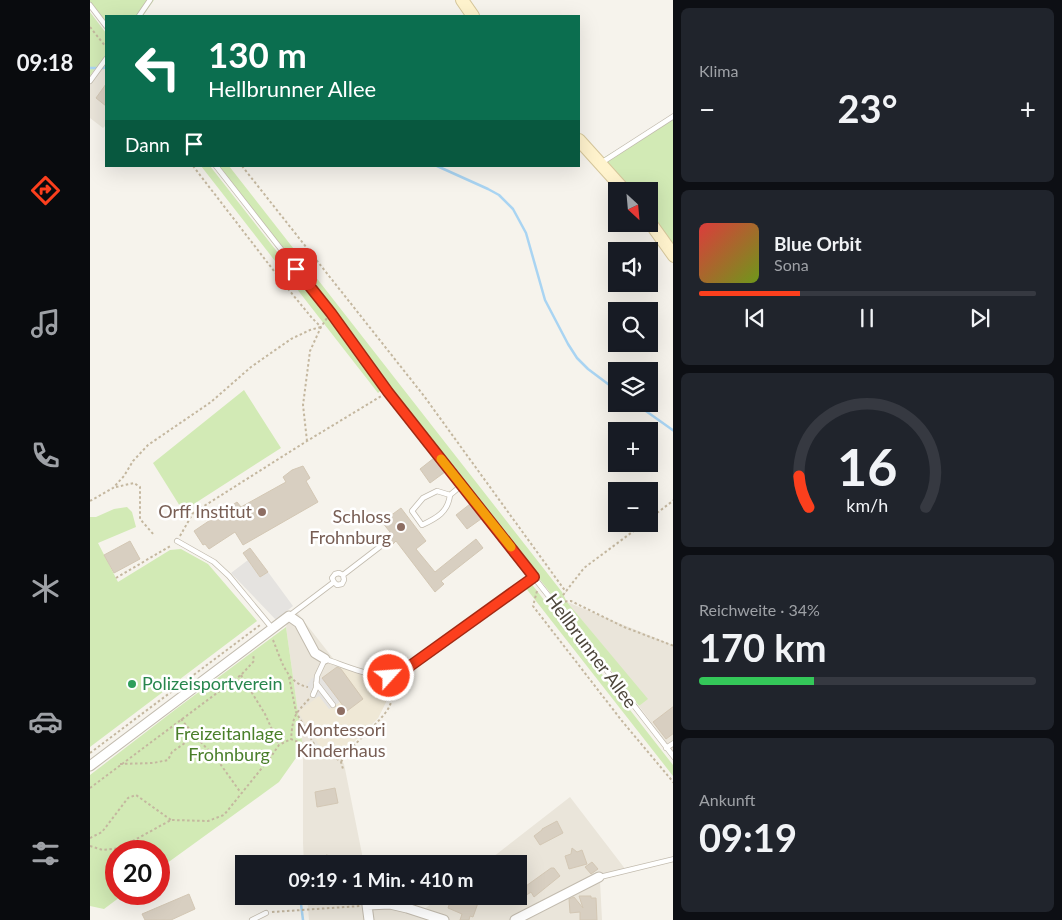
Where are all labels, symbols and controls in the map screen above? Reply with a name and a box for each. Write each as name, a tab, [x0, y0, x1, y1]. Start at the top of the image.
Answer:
text: 130 m	[208, 33, 307, 75]
icon: left	[125, 35, 190, 100]
text: 09:18	[17, 49, 73, 76]
text: Klima	[699, 61, 738, 80]
text: Hellbrunner Allee	[208, 75, 376, 102]
text: 23°	[838, 85, 897, 131]
text: −	[699, 92, 715, 126]
text: +	[1020, 92, 1036, 126]
icon: arrive	[180, 130, 208, 158]
text: Dann	[125, 133, 170, 156]
icon: directions	[28, 173, 63, 208]
north arrow	[608, 182, 658, 232]
map controls	[608, 182, 658, 532]
text: Blue Orbit	[774, 232, 862, 255]
button: sound	[608, 242, 658, 292]
pin	[275, 248, 317, 290]
icon: arrive	[282, 255, 310, 283]
text: Sona	[774, 255, 809, 274]
button: search	[608, 302, 658, 352]
icon: previous	[741, 304, 769, 332]
icon: pause	[853, 304, 881, 332]
icon: next	[966, 304, 994, 332]
icon: music	[28, 306, 63, 341]
button: layers	[608, 362, 658, 412]
button: +	[608, 422, 658, 472]
text: 16	[837, 435, 898, 497]
icon: phone	[28, 438, 63, 473]
button: −	[608, 482, 658, 532]
text: km/h	[847, 494, 888, 516]
place label: Orff Institut	[158, 500, 253, 522]
place label: Schloss Frohnburg	[309, 505, 391, 548]
marker: Orff Institut	[256, 506, 268, 518]
marker: Schloss Frohnburg	[395, 521, 407, 533]
icon: climate	[28, 571, 63, 606]
street label: Hellbrunner Allee	[542, 589, 642, 712]
text: Reichweite · 34%	[699, 600, 820, 619]
text: 170 km	[699, 624, 827, 670]
position arrow	[362, 649, 414, 701]
place label: Polizeisportverein	[142, 672, 283, 694]
marker: Polizeisportverein	[126, 678, 138, 690]
icon: car	[28, 704, 63, 739]
marker: Montessori Kinderhaus	[335, 705, 347, 717]
place label: Montessori Kinderhaus	[296, 718, 386, 761]
park label: Freizeitanlage Frohnburg	[175, 722, 283, 765]
text: Ankunft	[699, 790, 756, 809]
text: 09:19	[699, 814, 797, 860]
icon: filters	[28, 836, 63, 871]
speed limit sign: 20	[105, 840, 170, 905]
text: 09:19 · 1 Min. · 410 m	[289, 868, 473, 891]

